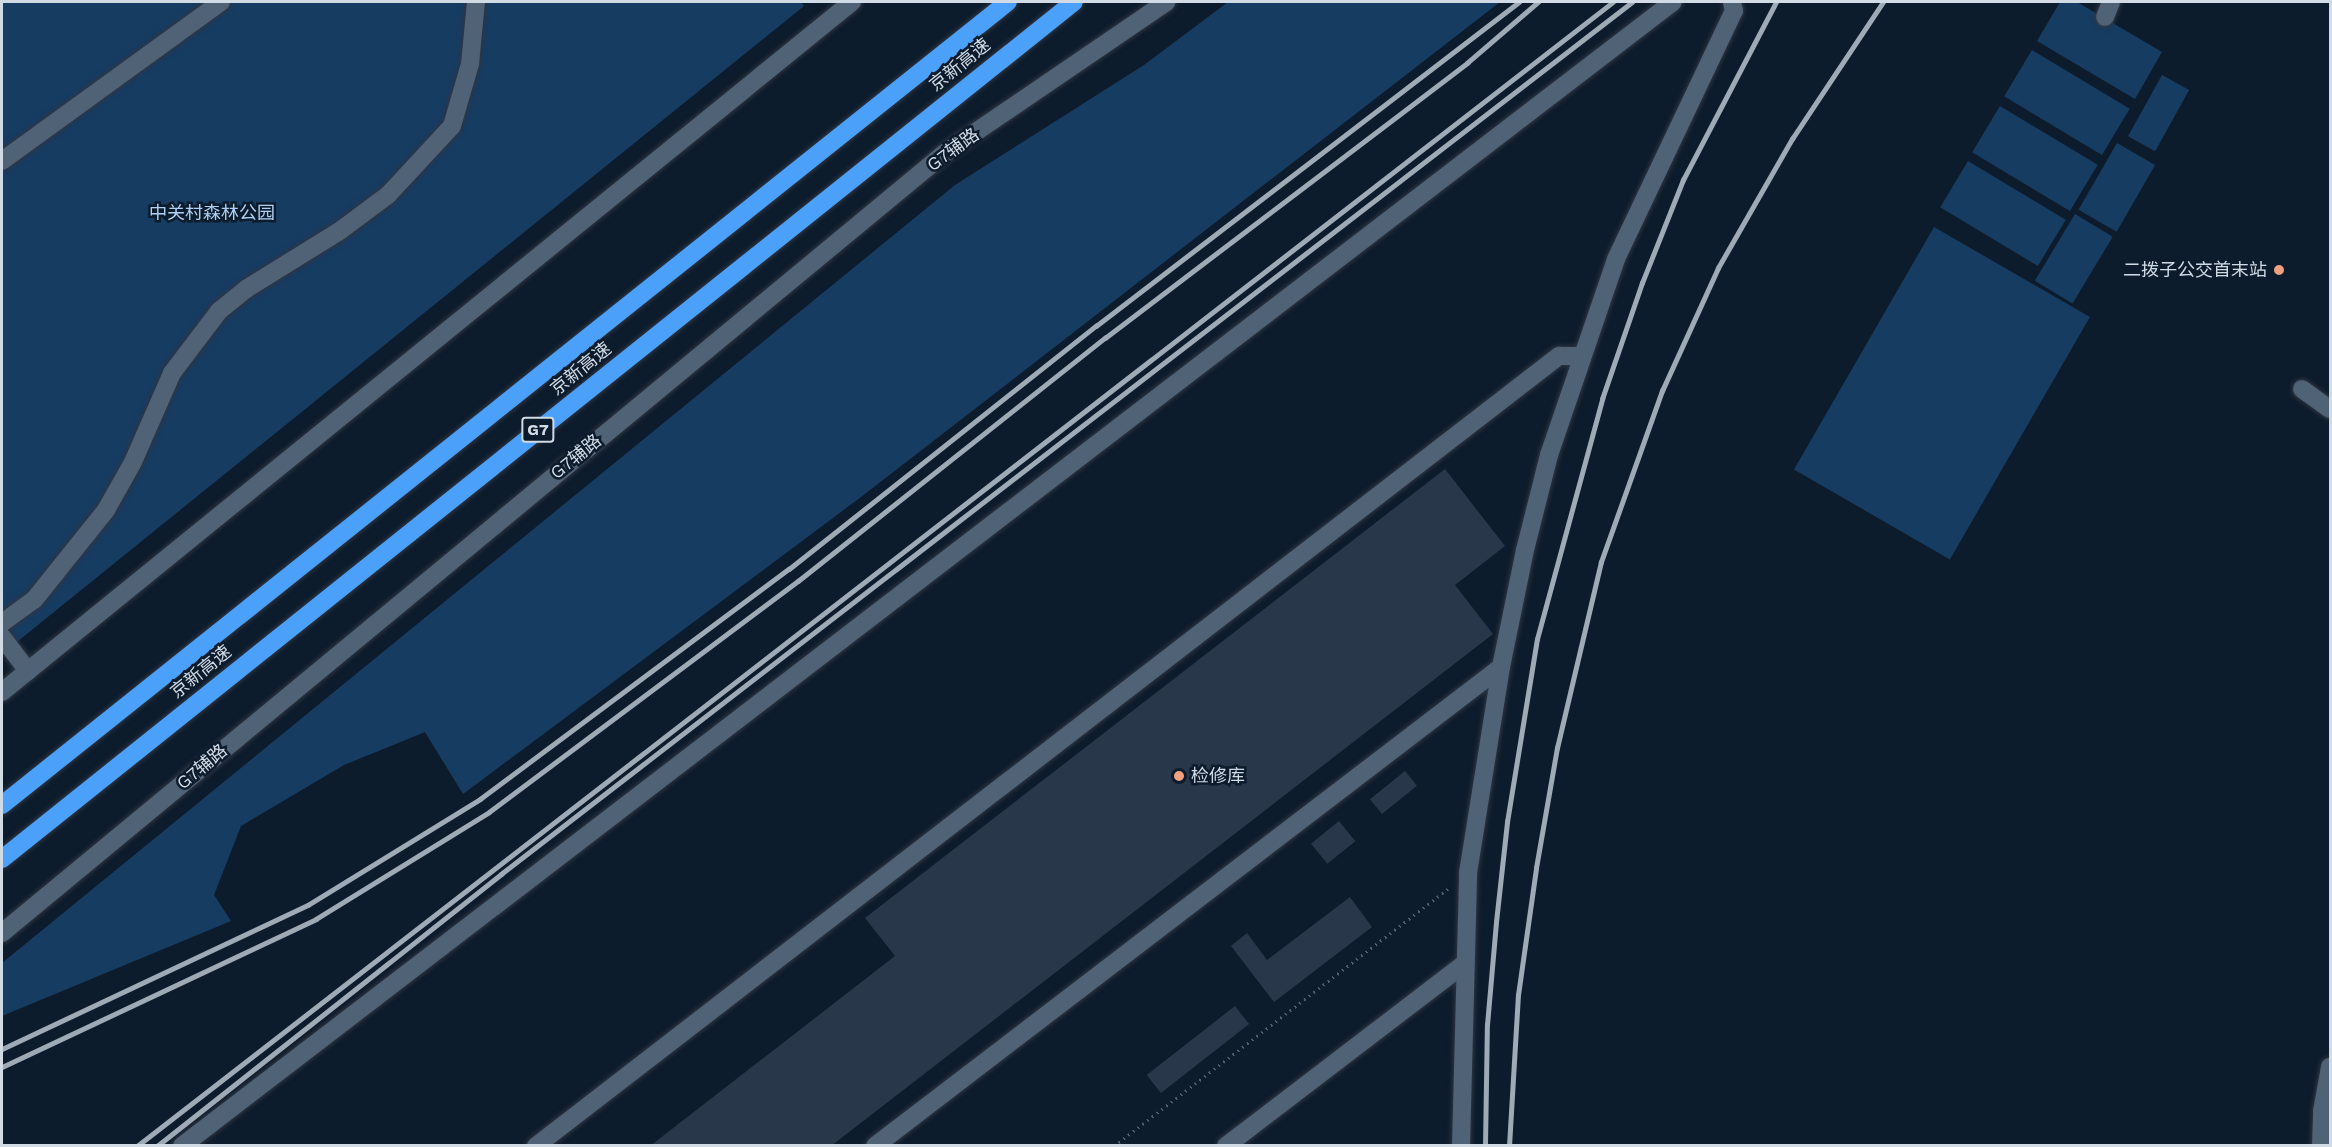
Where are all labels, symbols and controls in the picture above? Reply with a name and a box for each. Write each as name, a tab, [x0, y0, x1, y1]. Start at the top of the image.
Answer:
street label: 京新高速	[925, 34, 995, 96]
street label: G7辅路	[923, 124, 983, 176]
park label: 中关村森林公园	[149, 202, 275, 224]
place label: 二拨子公交首末站	[2123, 259, 2267, 281]
marker: 二拨子公交首末站	[2272, 263, 2286, 277]
street label: 京新高速	[546, 338, 616, 400]
road number: G7	[520, 417, 556, 443]
street label: G7辅路	[546, 430, 606, 484]
street label: 京新高速	[166, 641, 236, 703]
street label: G7辅路	[172, 740, 232, 794]
place label: 检修库	[1191, 765, 1245, 787]
marker: 检修库	[1172, 769, 1186, 783]

